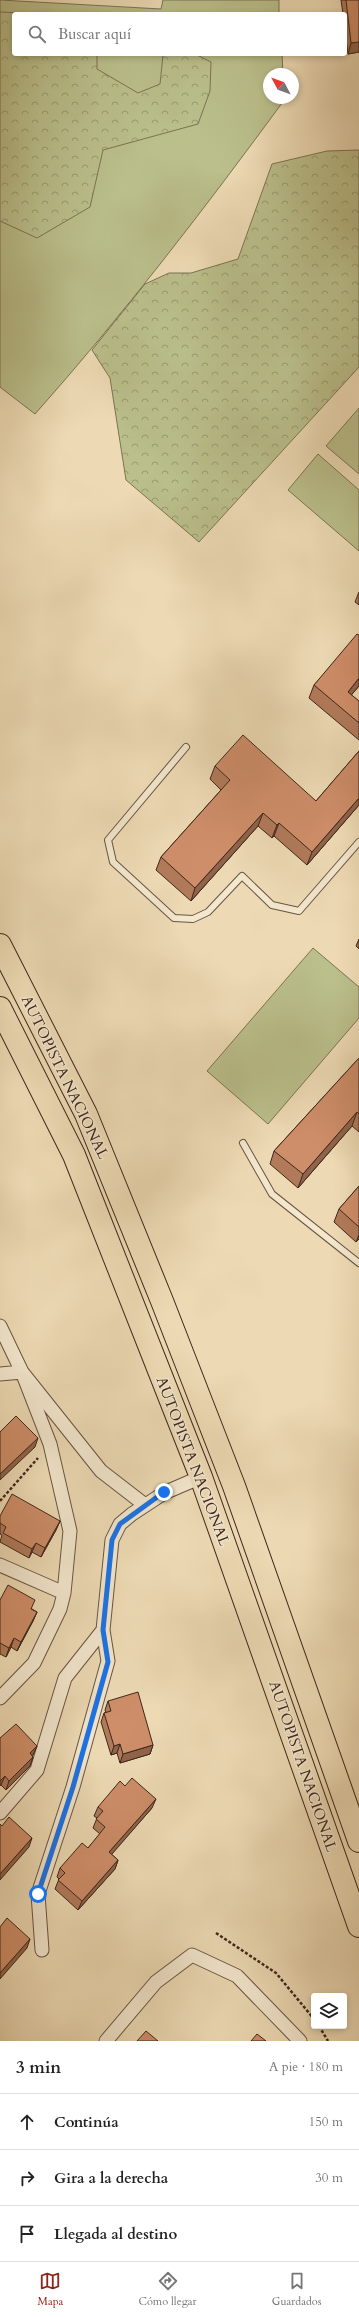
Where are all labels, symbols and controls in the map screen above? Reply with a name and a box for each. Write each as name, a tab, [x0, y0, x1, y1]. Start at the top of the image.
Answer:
search box	[12, 12, 347, 56]
icon: search	[26, 23, 48, 45]
text: Buscar aquí	[58, 24, 131, 44]
north arrow	[263, 68, 299, 104]
street label: AUTOPISTA NACIONAL	[17, 992, 114, 1163]
street label: AUTOPISTA NACIONAL	[151, 1374, 235, 1549]
route end	[155, 1483, 173, 1501]
street label: AUTOPISTA NACIONAL	[264, 1678, 342, 1855]
route start	[29, 1885, 47, 1903]
map controls	[311, 1993, 347, 2029]
button: layers	[311, 1993, 347, 2029]
text: 3 min	[16, 2056, 61, 2079]
text: A pie · 180 m	[269, 2058, 343, 2076]
icon: ahead	[16, 2111, 38, 2133]
text: Continúa	[54, 2112, 119, 2132]
text: 150 m	[309, 2113, 343, 2131]
icon: right	[16, 2167, 38, 2189]
text: Gira a la derecha	[54, 2168, 168, 2188]
text: 30 m	[315, 2169, 343, 2187]
icon: arrive	[16, 2223, 38, 2245]
text: Llegada al destino	[54, 2224, 177, 2244]
tab: Mapa	[38, 2270, 63, 2309]
tab: Cómo llegar	[139, 2270, 197, 2309]
tab: Guardados	[272, 2270, 321, 2309]

